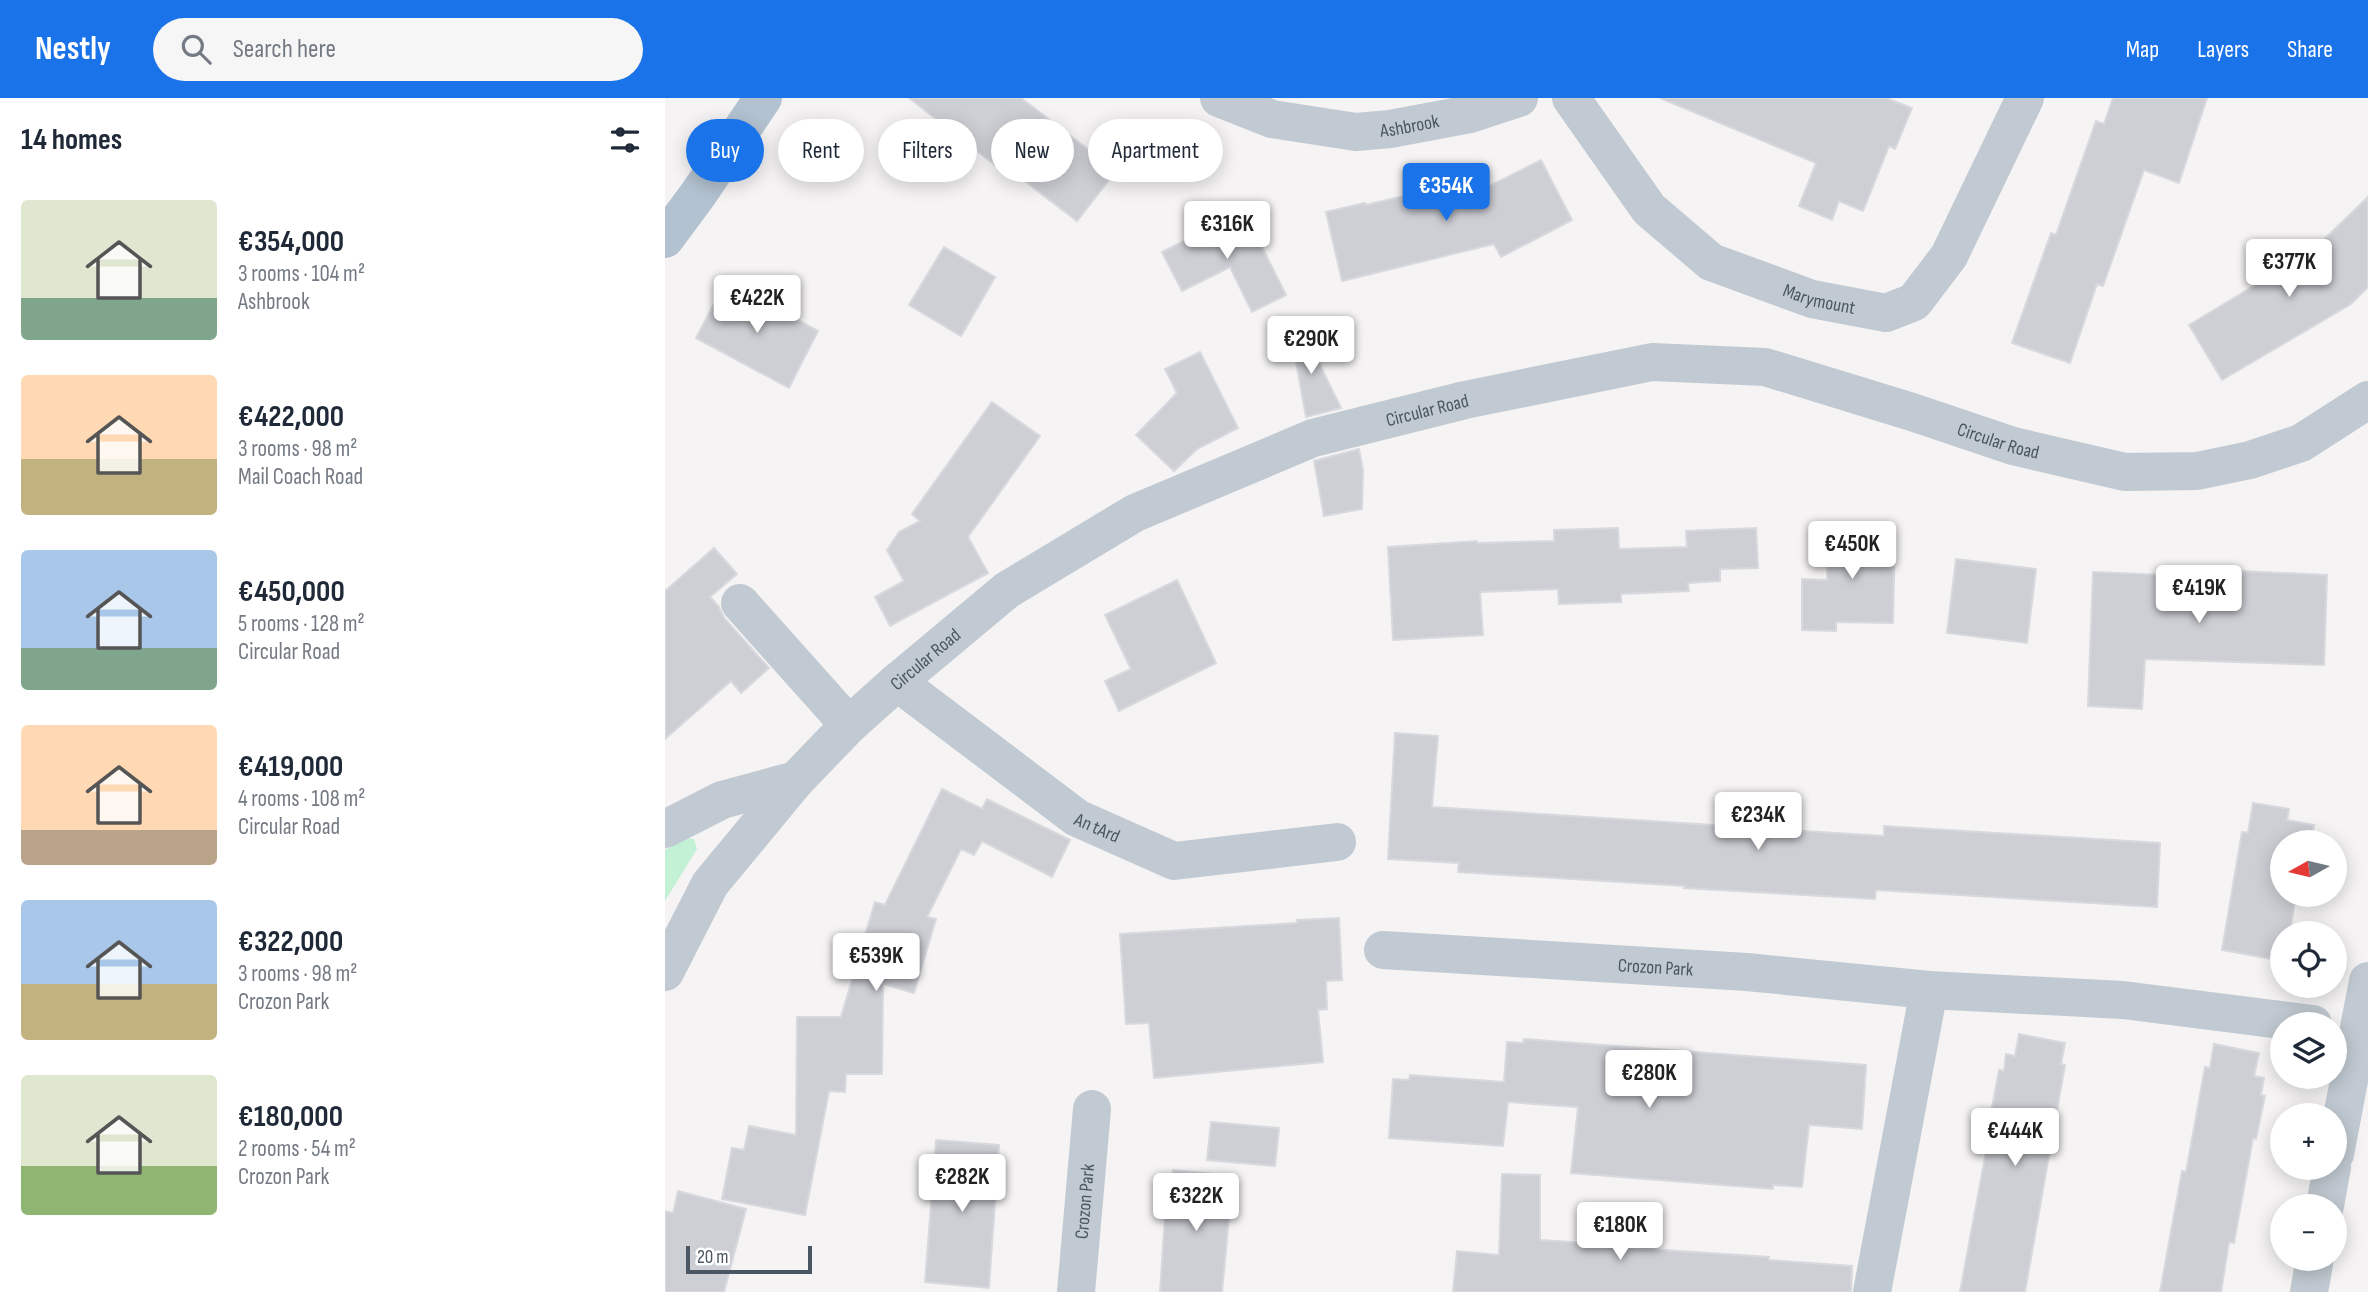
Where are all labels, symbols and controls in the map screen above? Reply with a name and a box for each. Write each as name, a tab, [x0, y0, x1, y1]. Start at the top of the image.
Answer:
search box	[153, 18, 643, 81]
text: Nestly	[35, 29, 111, 69]
icon: search	[177, 30, 215, 68]
text: Search here	[233, 34, 336, 65]
text: Map	[2126, 35, 2159, 64]
text: Layers	[2197, 35, 2249, 64]
text: Share	[2287, 35, 2333, 64]
street label: Ashbrook	[1378, 110, 1442, 143]
chip: Buy	[686, 119, 764, 182]
chip: Rent	[778, 119, 864, 182]
chip: Filters	[878, 119, 977, 182]
chip: New	[991, 119, 1074, 182]
chip: Apartment	[1088, 119, 1223, 182]
icon: filters	[606, 121, 644, 159]
text: 14 homes	[21, 122, 122, 158]
pin: €354K	[1397, 164, 1495, 223]
text: €354K	[1419, 172, 1473, 200]
pin: €316K	[1178, 202, 1276, 261]
text: €316K	[1200, 210, 1254, 238]
text: €354,000	[238, 224, 344, 260]
icon: home	[77, 228, 161, 312]
pin: €377K	[2240, 240, 2338, 299]
text: €377K	[2262, 248, 2316, 276]
text: 3 rooms · 104 m²	[238, 260, 365, 288]
pin: €422K	[708, 275, 806, 335]
street label: Marymount	[1780, 279, 1857, 320]
text: €422K	[730, 284, 784, 312]
text: Ashbrook	[238, 288, 310, 316]
pin: €290K	[1262, 316, 1360, 376]
text: €290K	[1283, 325, 1339, 353]
street label: Circular Road	[1384, 390, 1471, 432]
text: €422,000	[238, 399, 344, 435]
icon: home	[77, 403, 161, 487]
street label: Circular Road	[1954, 418, 2041, 465]
text: 3 rooms · 98 m²	[238, 435, 357, 463]
text: Mail Coach Road	[238, 463, 363, 491]
pin: €450K	[1803, 522, 1901, 581]
text: €450K	[1824, 530, 1880, 558]
pin: €419K	[2150, 566, 2248, 625]
text: €450,000	[238, 574, 345, 610]
text: €419K	[2172, 574, 2226, 602]
icon: home	[77, 578, 161, 662]
text: 5 rooms · 128 m²	[238, 610, 365, 638]
street label: Circular Road	[886, 624, 966, 696]
text: Circular Road	[238, 638, 340, 666]
text: €419,000	[238, 749, 343, 785]
icon: home	[77, 753, 161, 837]
text: 4 rooms · 108 m²	[238, 785, 365, 813]
pin: €234K	[1709, 792, 1807, 852]
text: €234K	[1731, 801, 1785, 829]
street label: An tArd	[1070, 808, 1123, 849]
text: Circular Road	[238, 813, 340, 841]
north arrow	[2270, 830, 2347, 906]
map controls	[2270, 830, 2347, 1271]
button: locate	[2270, 921, 2347, 998]
text: €322,000	[238, 924, 343, 960]
icon: home	[77, 928, 161, 1012]
pin: €539K	[827, 934, 925, 993]
text: €539K	[849, 942, 903, 970]
street label: Crozon Park	[1617, 954, 1695, 982]
text: 3 rooms · 98 m²	[238, 960, 357, 988]
text: Crozon Park	[238, 988, 329, 1016]
button: layers	[2270, 1012, 2347, 1089]
pin: €280K	[1600, 1051, 1698, 1110]
text: €280K	[1621, 1059, 1677, 1087]
text: €180,000	[238, 1099, 343, 1135]
icon: home	[77, 1103, 161, 1187]
button: +	[2270, 1103, 2347, 1180]
pin: €444K	[1966, 1108, 2064, 1168]
text: €444K	[1987, 1117, 2043, 1145]
text: 2 rooms · 54 m²	[238, 1135, 356, 1163]
pin: €282K	[913, 1154, 1011, 1214]
street label: Crozon Park	[1071, 1162, 1100, 1240]
text: Crozon Park	[238, 1163, 329, 1191]
text: €282K	[935, 1163, 989, 1191]
pin: €322K	[1147, 1174, 1245, 1233]
text: €322K	[1169, 1182, 1223, 1210]
button: −	[2270, 1194, 2347, 1271]
pin: €180K	[1571, 1202, 1669, 1262]
text: €180K	[1593, 1211, 1647, 1239]
scale bar	[686, 1243, 812, 1275]
text: 20 m	[697, 1246, 729, 1269]

